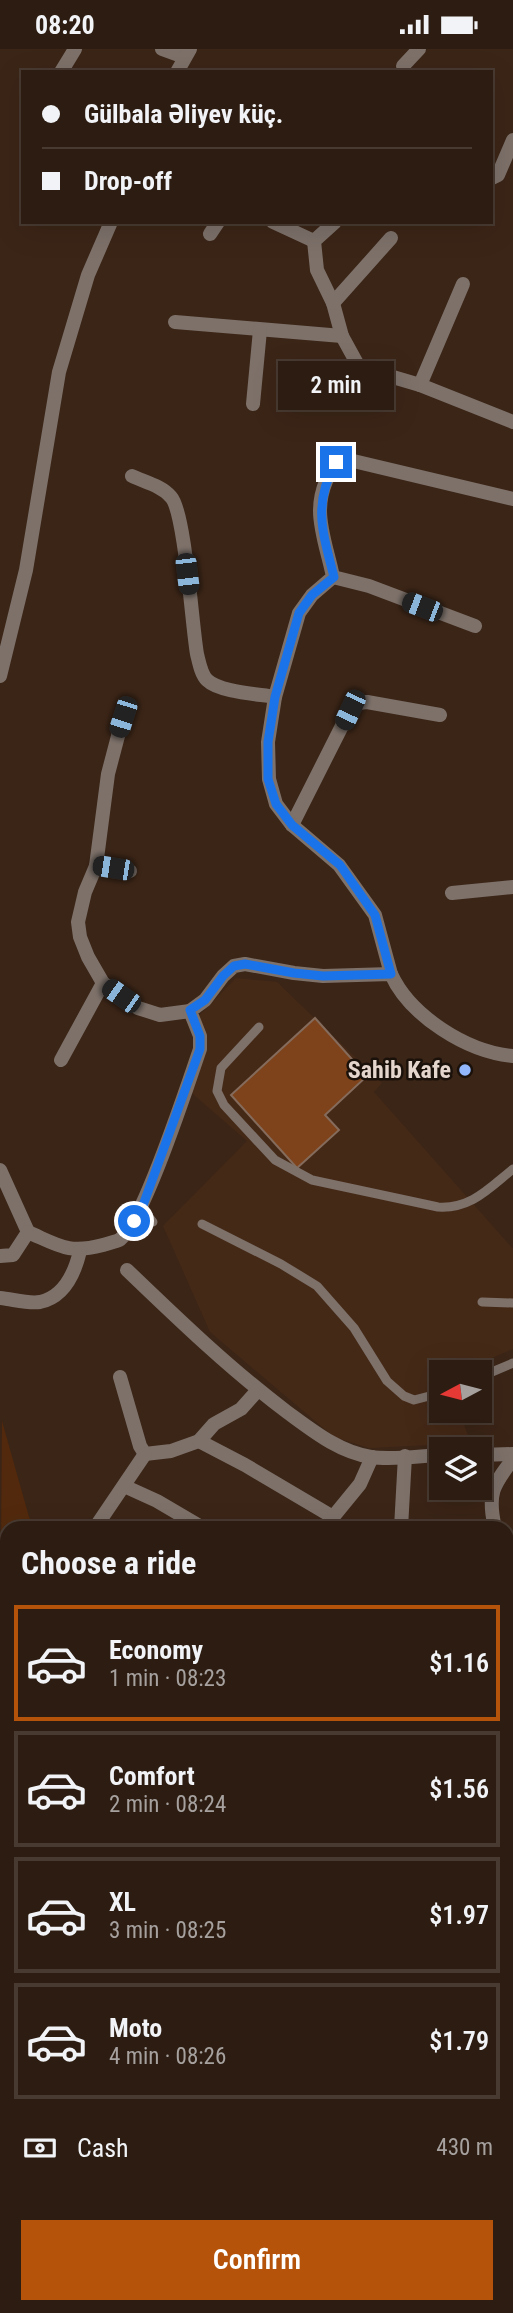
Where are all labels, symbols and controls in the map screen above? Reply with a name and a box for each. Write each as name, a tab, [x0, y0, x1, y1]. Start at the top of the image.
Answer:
text: 08:20	[35, 10, 95, 40]
text: Gülbala Əliyev küç.	[84, 99, 283, 129]
text: Drop-off	[84, 166, 172, 196]
callout: 2 min	[278, 361, 394, 409]
text: 2 min	[311, 372, 361, 399]
route end	[320, 446, 352, 478]
car	[175, 552, 200, 596]
car	[399, 590, 446, 624]
car	[332, 687, 369, 733]
car	[107, 694, 140, 740]
car	[91, 854, 136, 882]
car	[98, 975, 145, 1017]
place label: Sahib Kafe	[348, 1056, 451, 1084]
marker: Sahib Kafe	[457, 1062, 473, 1078]
route start	[118, 1205, 150, 1237]
north arrow	[429, 1360, 492, 1423]
map controls	[429, 1360, 492, 1500]
button: layers	[429, 1437, 492, 1500]
text: Choose a ride	[21, 1544, 196, 1582]
icon: car	[25, 1632, 88, 1695]
text: Economy	[109, 1635, 203, 1665]
text: $1.16	[429, 1648, 489, 1678]
text: 1 min · 08:23	[109, 1665, 226, 1692]
icon: car	[25, 1758, 88, 1821]
text: Comfort	[109, 1761, 195, 1791]
text: $1.56	[429, 1774, 489, 1804]
text: 2 min · 08:24	[109, 1791, 226, 1818]
icon: car	[25, 1884, 88, 1947]
text: XL	[109, 1887, 136, 1917]
text: $1.97	[429, 1900, 489, 1930]
text: 3 min · 08:25	[109, 1917, 226, 1944]
icon: car	[25, 2010, 88, 2073]
text: Moto	[109, 2013, 162, 2043]
text: $1.79	[429, 2026, 489, 2056]
text: 4 min · 08:26	[109, 2043, 226, 2070]
icon: cash	[21, 2129, 59, 2167]
text: Cash	[77, 2133, 129, 2163]
text: 430 m	[436, 2134, 493, 2161]
button: Confirm	[21, 2220, 493, 2300]

